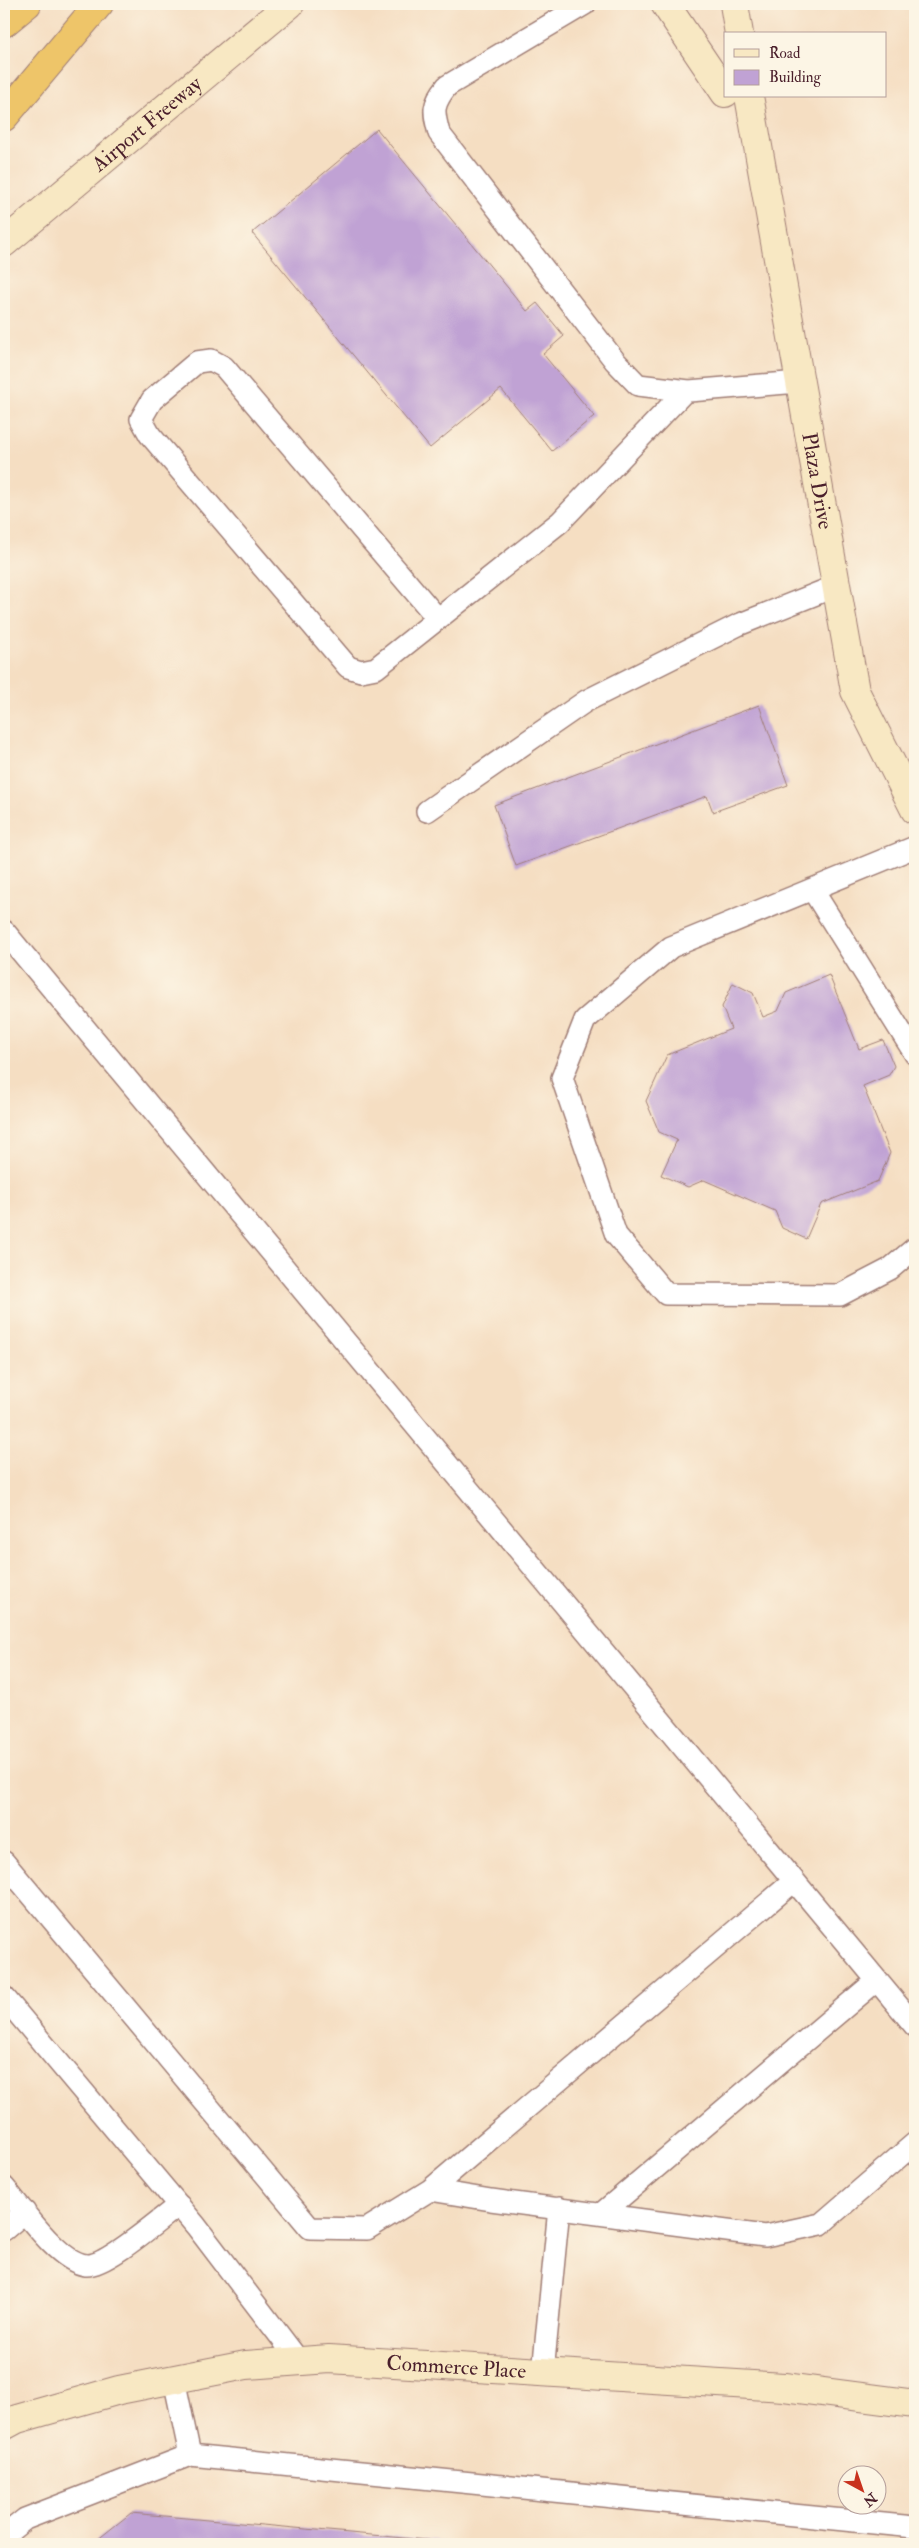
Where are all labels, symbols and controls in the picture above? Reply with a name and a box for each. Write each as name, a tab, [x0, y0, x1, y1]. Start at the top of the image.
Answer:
legend	[724, 32, 886, 98]
text: Road	[769, 44, 801, 63]
text: Building	[769, 68, 821, 87]
street label: Airport Freeway	[86, 70, 208, 178]
street label: Plaza Drive	[795, 431, 839, 532]
street label: Commerce Place	[386, 2350, 527, 2385]
north arrow	[836, 2466, 886, 2516]
text: N	[859, 2488, 881, 2510]

